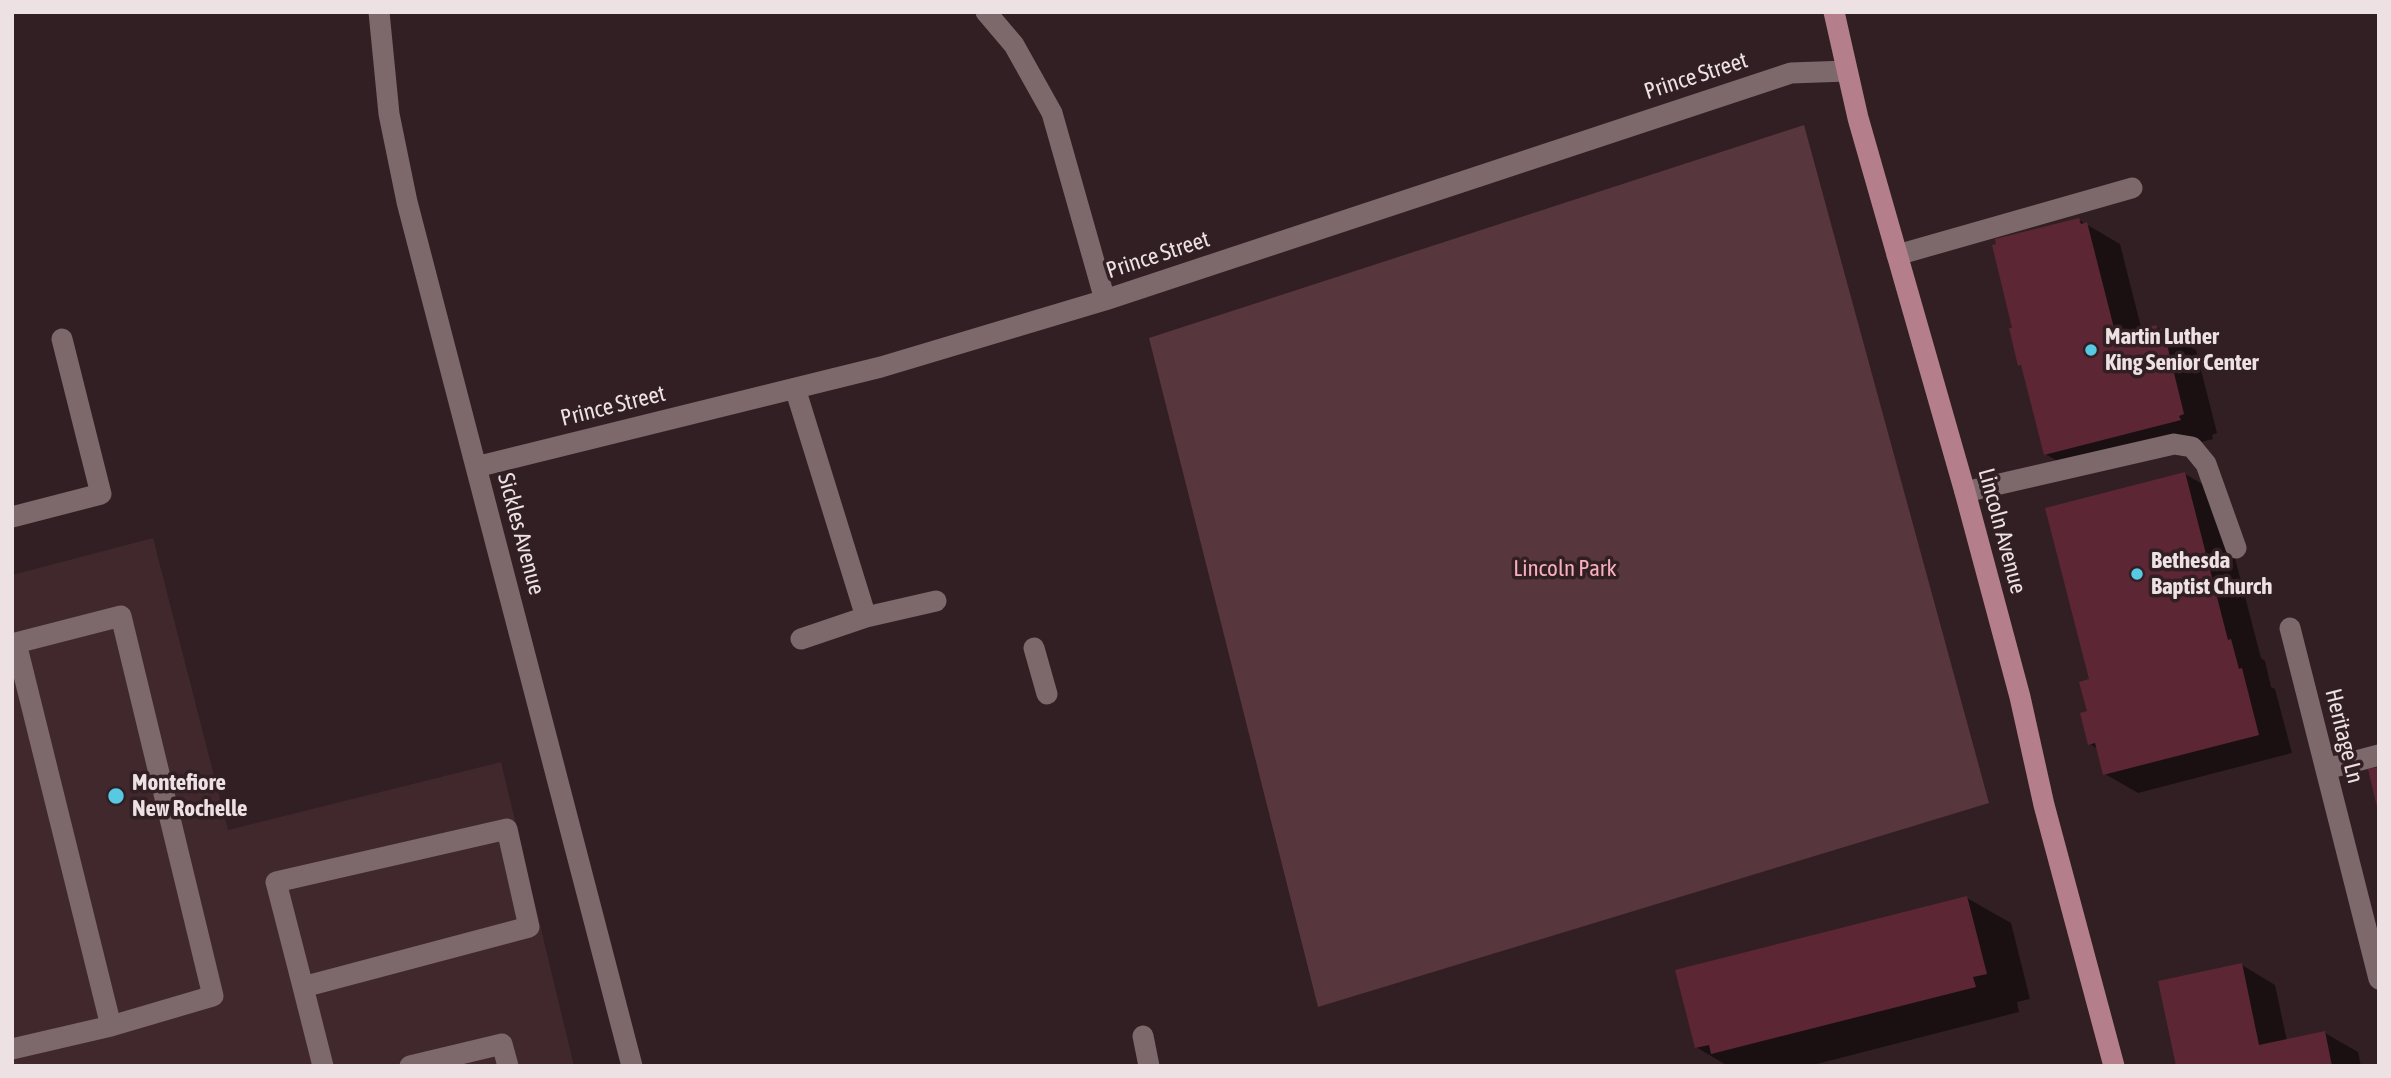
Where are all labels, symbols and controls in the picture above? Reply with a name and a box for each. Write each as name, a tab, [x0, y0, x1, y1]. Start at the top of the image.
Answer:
street label: Prince Street	[1641, 46, 1751, 106]
street label: Prince Street	[1103, 225, 1213, 285]
place label: Martin Luther King Senior Center	[2105, 323, 2259, 377]
marker: Martin Luther King Senior Center	[2083, 342, 2099, 358]
street label: Prince Street	[558, 380, 668, 432]
street label: Lincoln Avenue	[1972, 465, 2032, 597]
street label: Sickles Avenue	[492, 470, 550, 598]
place label: Bethesda Baptist Church	[2151, 547, 2272, 601]
park label: Lincoln Park	[1513, 555, 1617, 583]
marker: Bethesda Baptist Church	[2129, 566, 2145, 582]
street label: Heritage Ln	[2319, 686, 2369, 786]
place label: Montefiore New Rochelle	[132, 769, 247, 823]
marker: Montefiore New Rochelle	[106, 786, 126, 806]

